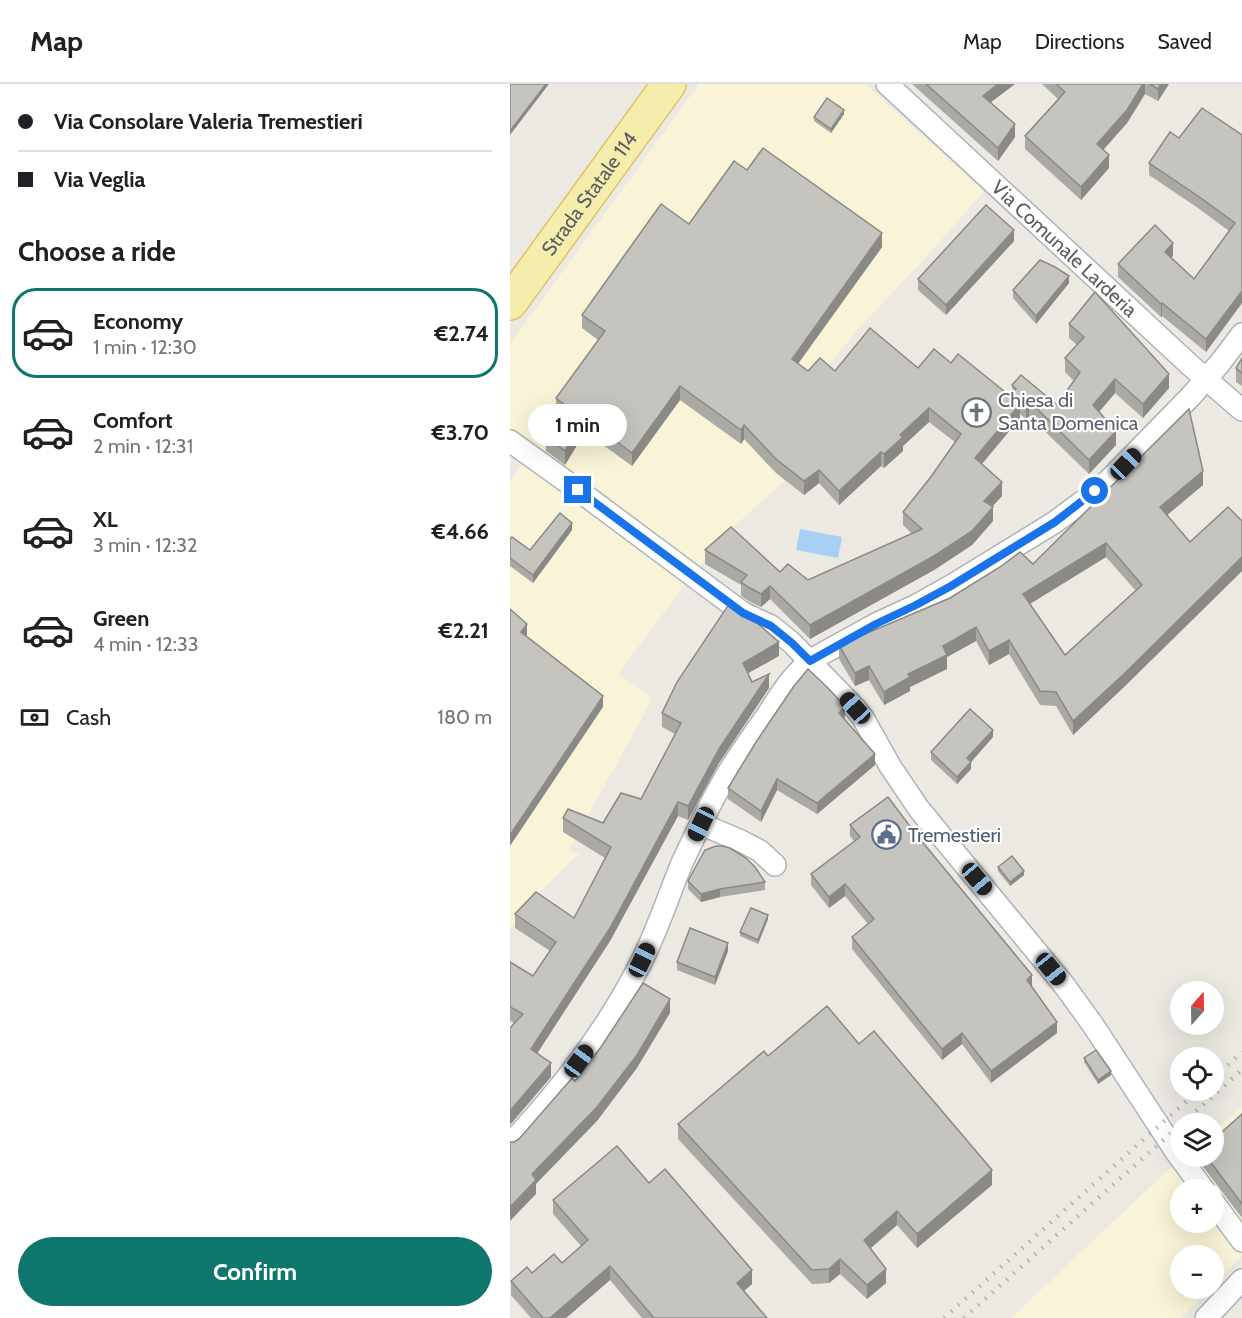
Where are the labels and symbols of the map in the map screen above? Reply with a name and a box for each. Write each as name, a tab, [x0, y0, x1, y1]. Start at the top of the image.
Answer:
street label: Strada Statale 114	[536, 127, 642, 260]
street label: Via Comunale Larderia	[987, 175, 1142, 322]
place label: Chiesa di Santa Domenica	[998, 388, 1139, 435]
church icon: Chiesa di Santa Domenica	[961, 396, 993, 428]
callout: 1 min	[529, 403, 628, 445]
car	[1107, 445, 1145, 483]
route end	[564, 476, 591, 503]
route start	[1081, 477, 1108, 504]
car	[836, 689, 874, 727]
car	[685, 804, 717, 844]
public building icon: Tremestieri	[871, 819, 903, 851]
place label: Tremestieri	[908, 823, 1001, 847]
car	[959, 859, 995, 899]
car	[626, 940, 658, 980]
car	[1033, 949, 1069, 989]
north arrow	[1170, 981, 1224, 1035]
car	[561, 1041, 597, 1081]

